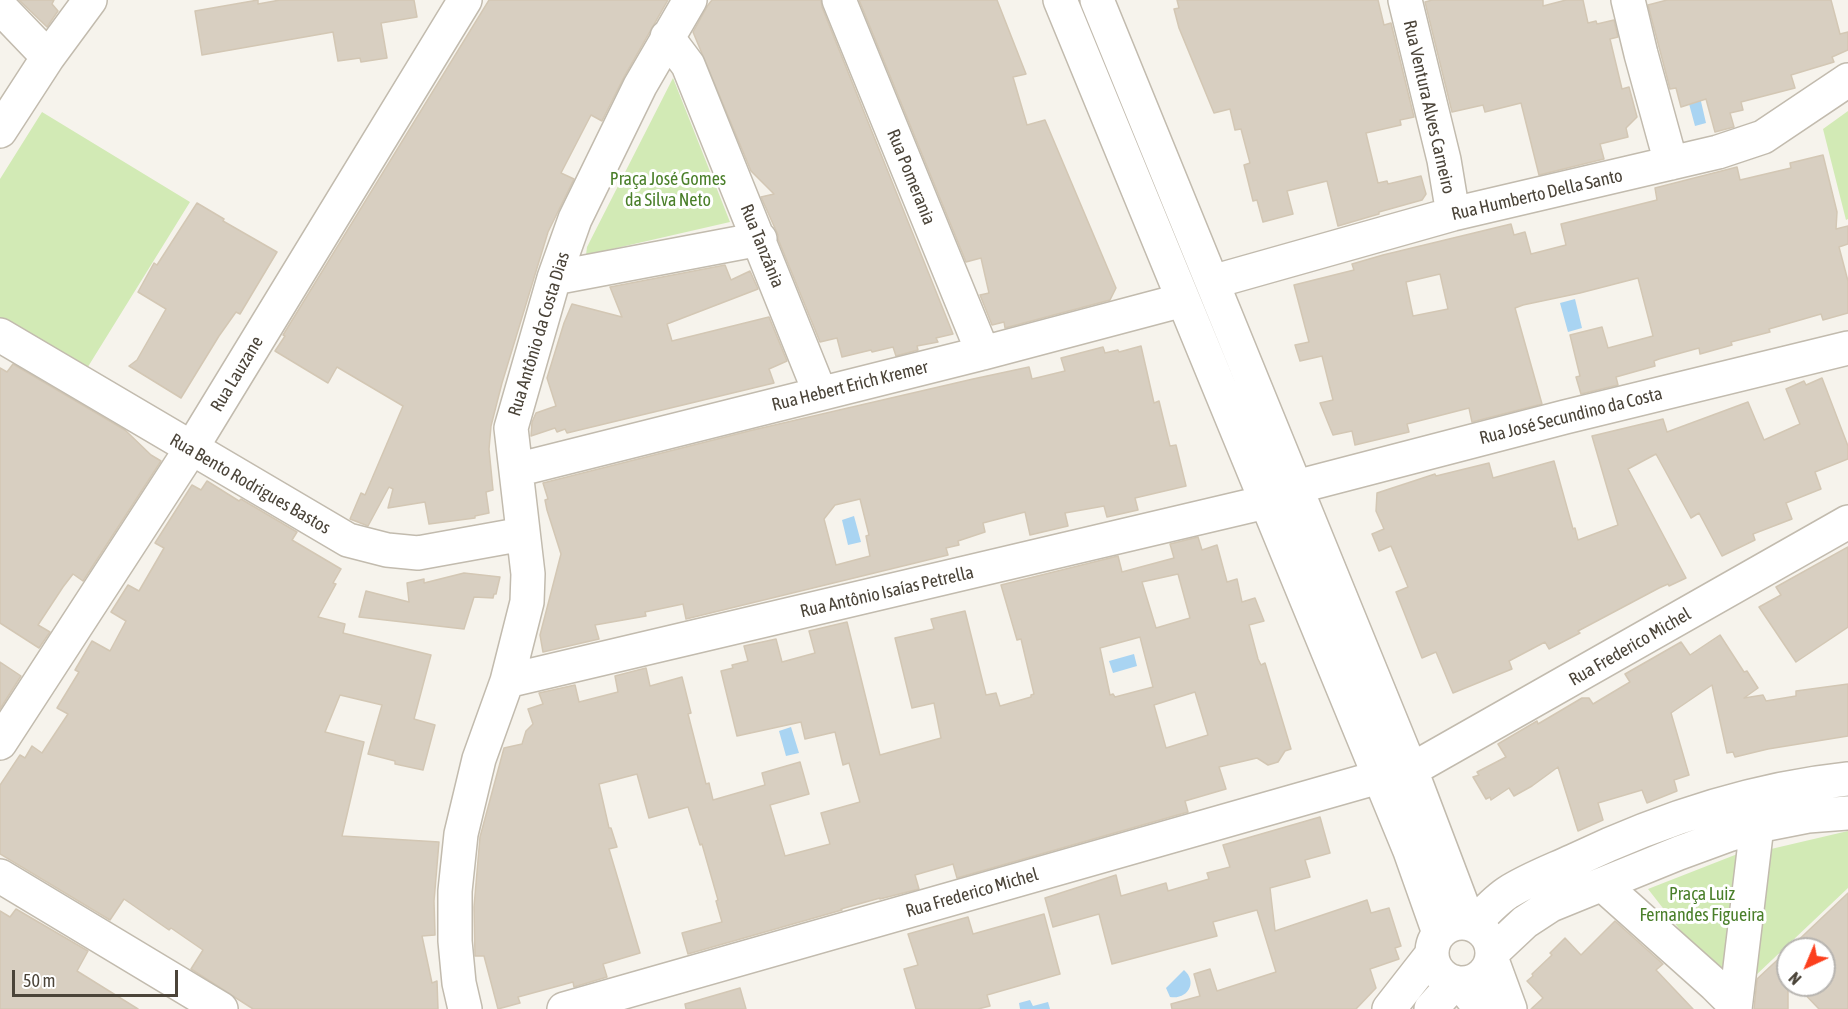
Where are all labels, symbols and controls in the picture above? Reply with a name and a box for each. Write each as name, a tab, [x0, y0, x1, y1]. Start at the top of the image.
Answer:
street label: Rua Ventura Alves Carneiro	[1399, 18, 1459, 196]
street label: Rua Pomerania	[882, 126, 940, 228]
street label: Rua Humberto Della Santo	[1449, 165, 1625, 225]
park label: Praça José Gomes da Silva Neto	[610, 168, 726, 210]
street label: Rua Tanzânia	[735, 201, 789, 291]
street label: Rua Antônio da Costa Dias	[504, 249, 574, 419]
street label: Rua Lauzane	[206, 332, 268, 416]
street label: Rua Hebert Erich Kremer	[770, 356, 930, 416]
street label: Rua José Secundino da Costa	[1477, 383, 1665, 449]
street label: Rua Bento Rodrigues Bastos	[166, 429, 334, 539]
street label: Rua Antônio Isaías Petrella	[798, 562, 976, 622]
street label: Rua Frederico Michel	[1565, 603, 1695, 691]
street label: Rua Frederico Michel	[903, 864, 1041, 922]
park label: Praça Luiz Fernandes Figueira	[1639, 883, 1765, 926]
north arrow	[1776, 937, 1836, 997]
scale bar	[15, 958, 182, 996]
text: N	[1785, 969, 1805, 988]
text: 50 m	[23, 970, 55, 991]

